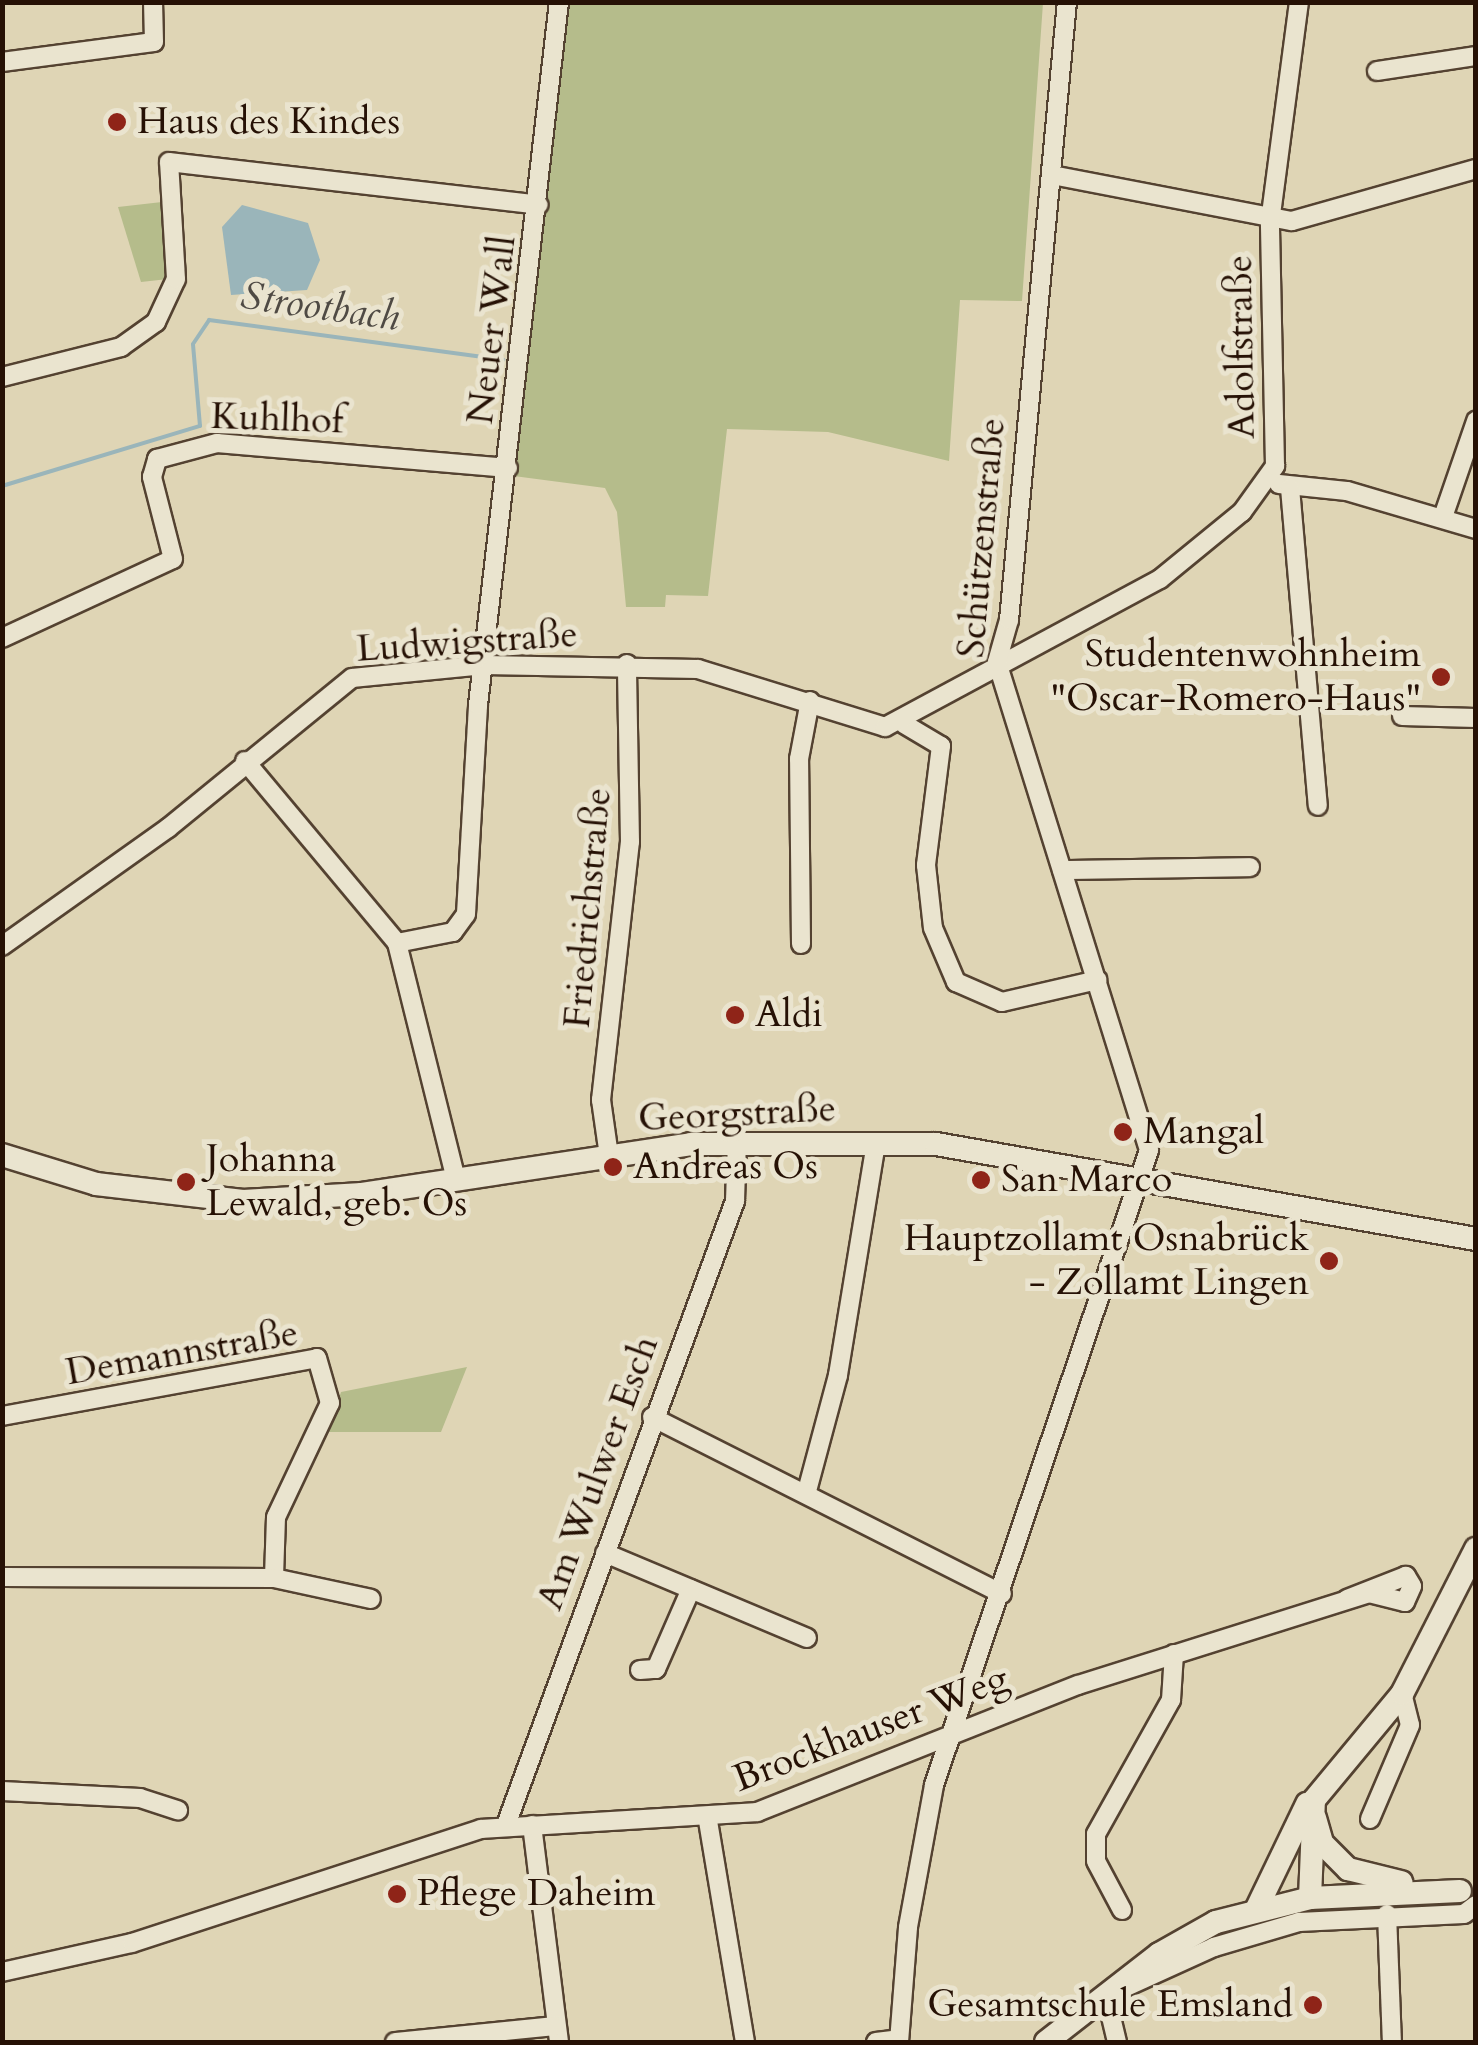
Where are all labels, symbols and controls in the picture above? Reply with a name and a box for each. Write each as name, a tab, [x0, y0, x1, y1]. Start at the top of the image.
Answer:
place label: Haus des Kindes	[137, 99, 400, 145]
marker: Haus des Kindes	[106, 111, 128, 133]
street label: Neuer Wall	[458, 233, 526, 427]
street label: Adolfstraße	[1217, 255, 1265, 439]
water label: Strootbach	[237, 272, 403, 342]
street label: Kuhlhof	[210, 394, 344, 444]
street label: Schützenstraße	[949, 416, 1015, 660]
street label: Ludwigstraße	[355, 612, 579, 672]
place label: Studentenwohnheim "Oscar-Romero-Haus"	[1051, 632, 1421, 722]
marker: Studentenwohnheim "Oscar-Romero-Haus"	[1430, 666, 1452, 688]
street label: Friedrichstraße	[555, 786, 621, 1030]
place label: Aldi	[755, 992, 823, 1038]
marker: Aldi	[724, 1004, 746, 1026]
street label: Georgstraße	[637, 1086, 837, 1142]
place label: Mangal	[1143, 1109, 1264, 1155]
marker: Mangal	[1112, 1121, 1134, 1143]
place label: Johanna Lewald, geb. Os	[206, 1137, 467, 1226]
place label: Andreas Os	[633, 1144, 818, 1190]
marker: Andreas Os	[602, 1156, 624, 1178]
place label: San Marco	[1001, 1157, 1172, 1203]
marker: San Marco	[970, 1169, 992, 1191]
marker: Johanna Lewald, geb. Os	[175, 1171, 197, 1193]
place label: Hauptzollamt Osnabrück - Zollamt Lingen	[904, 1216, 1309, 1306]
marker: Hauptzollamt Osnabrück - Zollamt Lingen	[1318, 1250, 1340, 1272]
street label: Demannstraße	[62, 1310, 302, 1396]
street label: Am Wulwer Esch	[527, 1330, 669, 1616]
street label: Brockhauser Weg	[727, 1656, 1015, 1802]
place label: Pflege Daheim	[417, 1871, 655, 1917]
marker: Pflege Daheim	[386, 1883, 408, 1905]
place label: Gesamtschule Emsland	[927, 1982, 1293, 2028]
marker: Gesamtschule Emsland	[1302, 1994, 1324, 2016]

